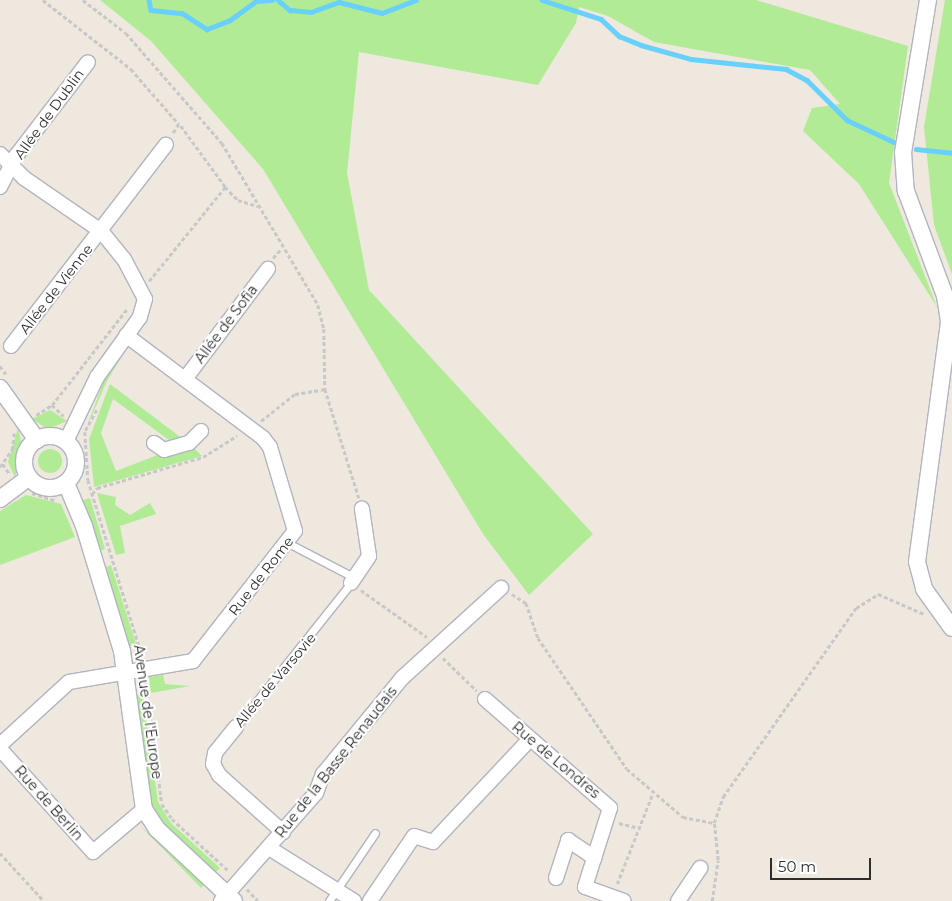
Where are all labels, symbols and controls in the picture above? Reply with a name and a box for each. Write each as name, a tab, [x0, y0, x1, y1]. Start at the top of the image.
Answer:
street label: Allée de Dublin	[11, 66, 87, 162]
street label: Allée de Vienne	[16, 241, 96, 337]
street label: Allée de Sofia	[191, 281, 261, 367]
street label: Rue de Rome	[225, 533, 297, 619]
street label: Allée de Varsovie	[231, 629, 319, 731]
street label: Avenue de l'Europe	[130, 644, 166, 780]
street label: Rue de la Basse Renaudais	[272, 683, 400, 841]
street label: Rue de Londres	[509, 718, 603, 802]
street label: Rue de Berlin	[11, 762, 87, 844]
scale bar	[772, 848, 873, 880]
text: 50 m	[778, 857, 816, 876]

